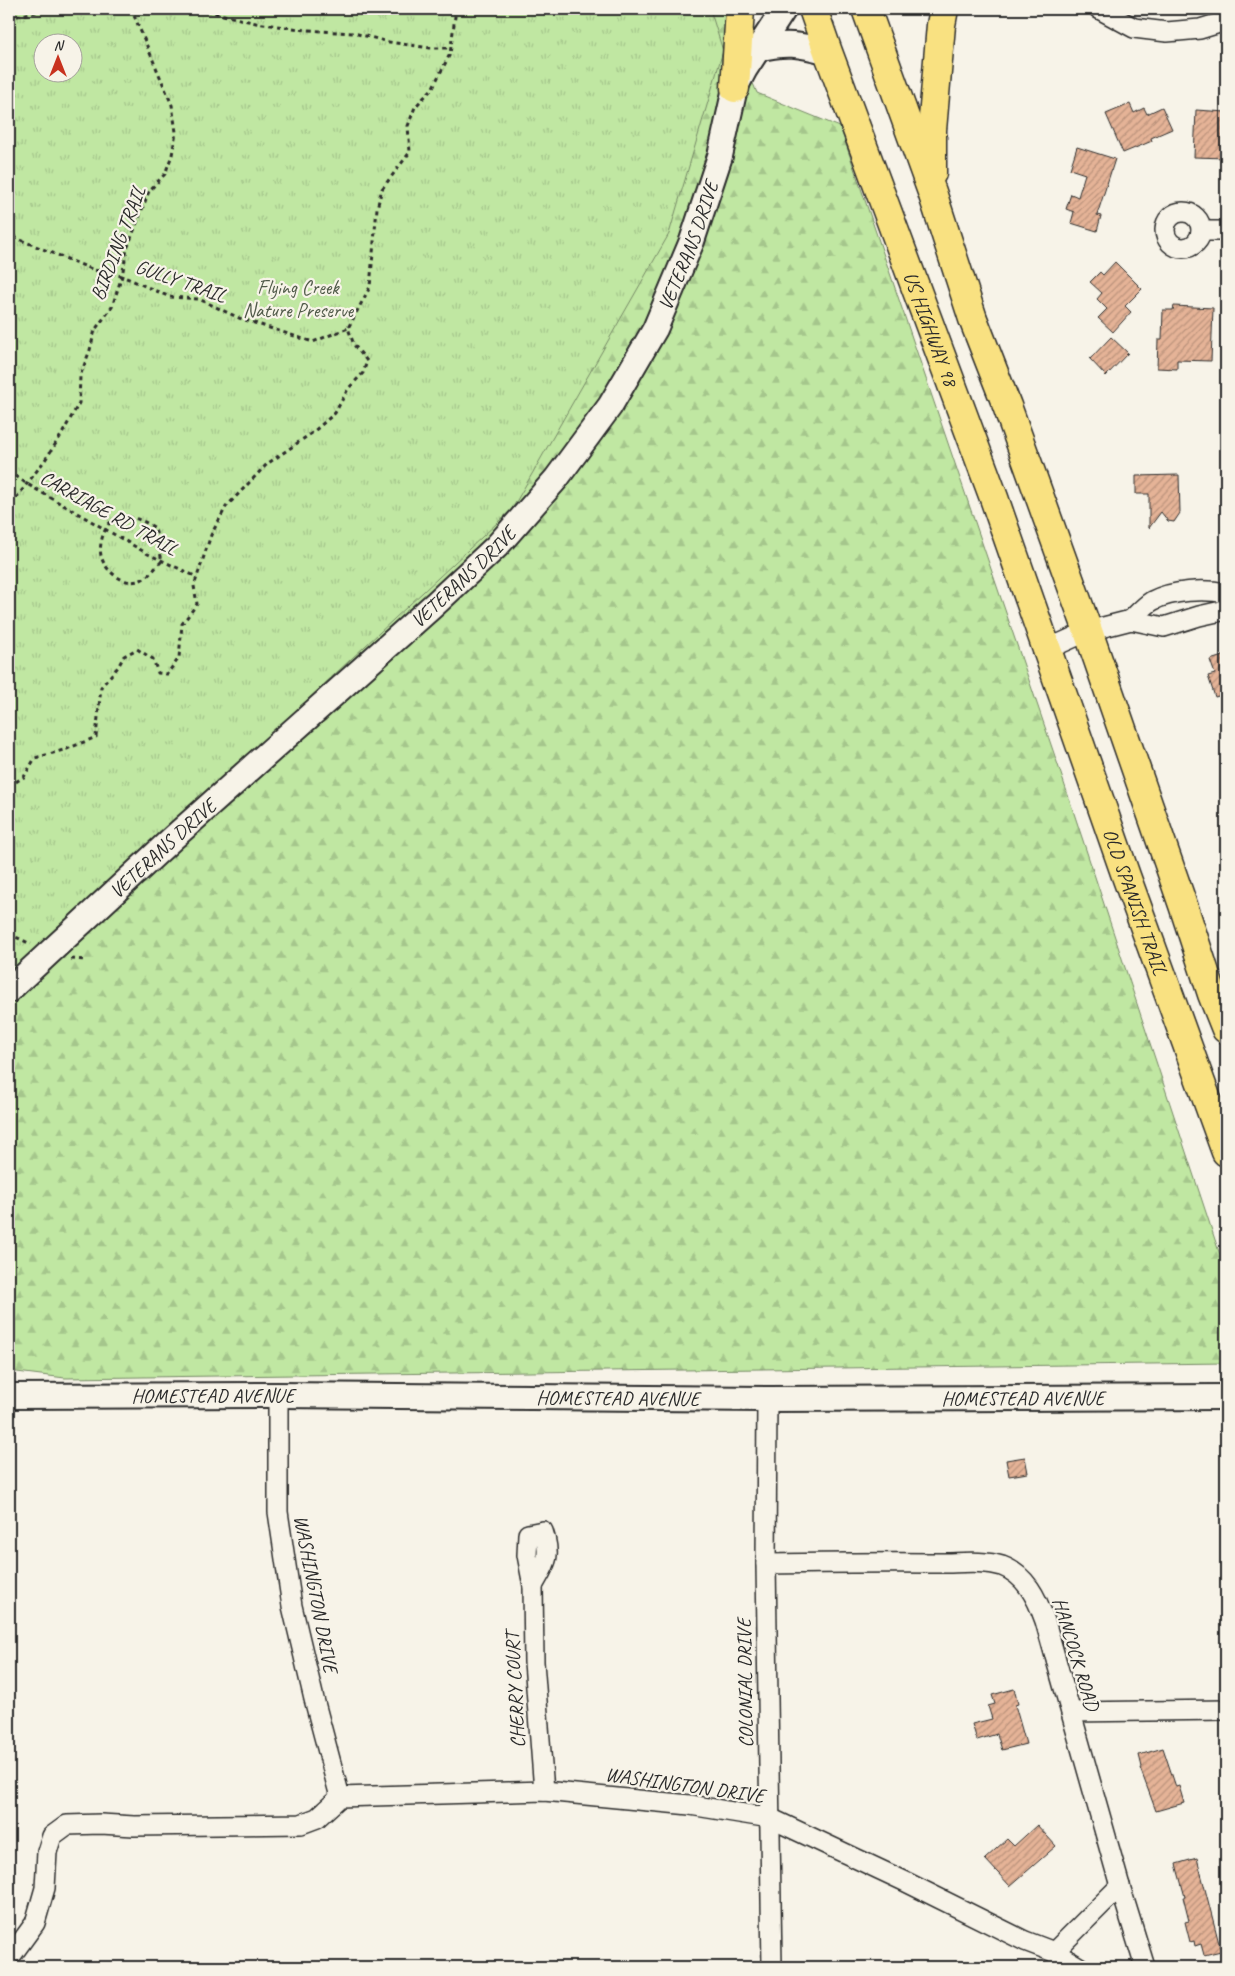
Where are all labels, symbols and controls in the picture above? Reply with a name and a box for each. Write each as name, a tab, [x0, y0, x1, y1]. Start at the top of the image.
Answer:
north arrow	[32, 32, 82, 82]
text: N	[54, 37, 65, 54]
street label: VETERANS DRIVE	[652, 175, 724, 314]
street label: BIRDING TRAIL	[85, 182, 151, 304]
street label: GULLY TRAIL	[132, 254, 230, 308]
street label: US HIGHWAY 98	[898, 268, 964, 391]
park label: Flying Creek Nature Preserve	[243, 275, 354, 323]
street label: CARRIAGE RD TRAIL	[36, 465, 182, 561]
street label: VETERANS DRIVE	[405, 519, 523, 632]
street label: VETERANS DRIVE	[104, 791, 223, 903]
street label: OLD SPANISH TRAIL	[1098, 825, 1173, 978]
street label: HOMESTEAD AVENUE	[131, 1382, 298, 1408]
street label: HOMESTEAD AVENUE	[536, 1385, 703, 1411]
street label: HOMESTEAD AVENUE	[941, 1385, 1108, 1411]
street label: WASHINGTON DRIVE	[288, 1513, 344, 1678]
street label: HANCOCK ROAD	[1047, 1594, 1105, 1715]
street label: COLONIAL DRIVE	[731, 1615, 759, 1748]
street label: CHERRY COURT	[499, 1627, 531, 1748]
street label: WASHINGTON DRIVE	[604, 1761, 769, 1809]

